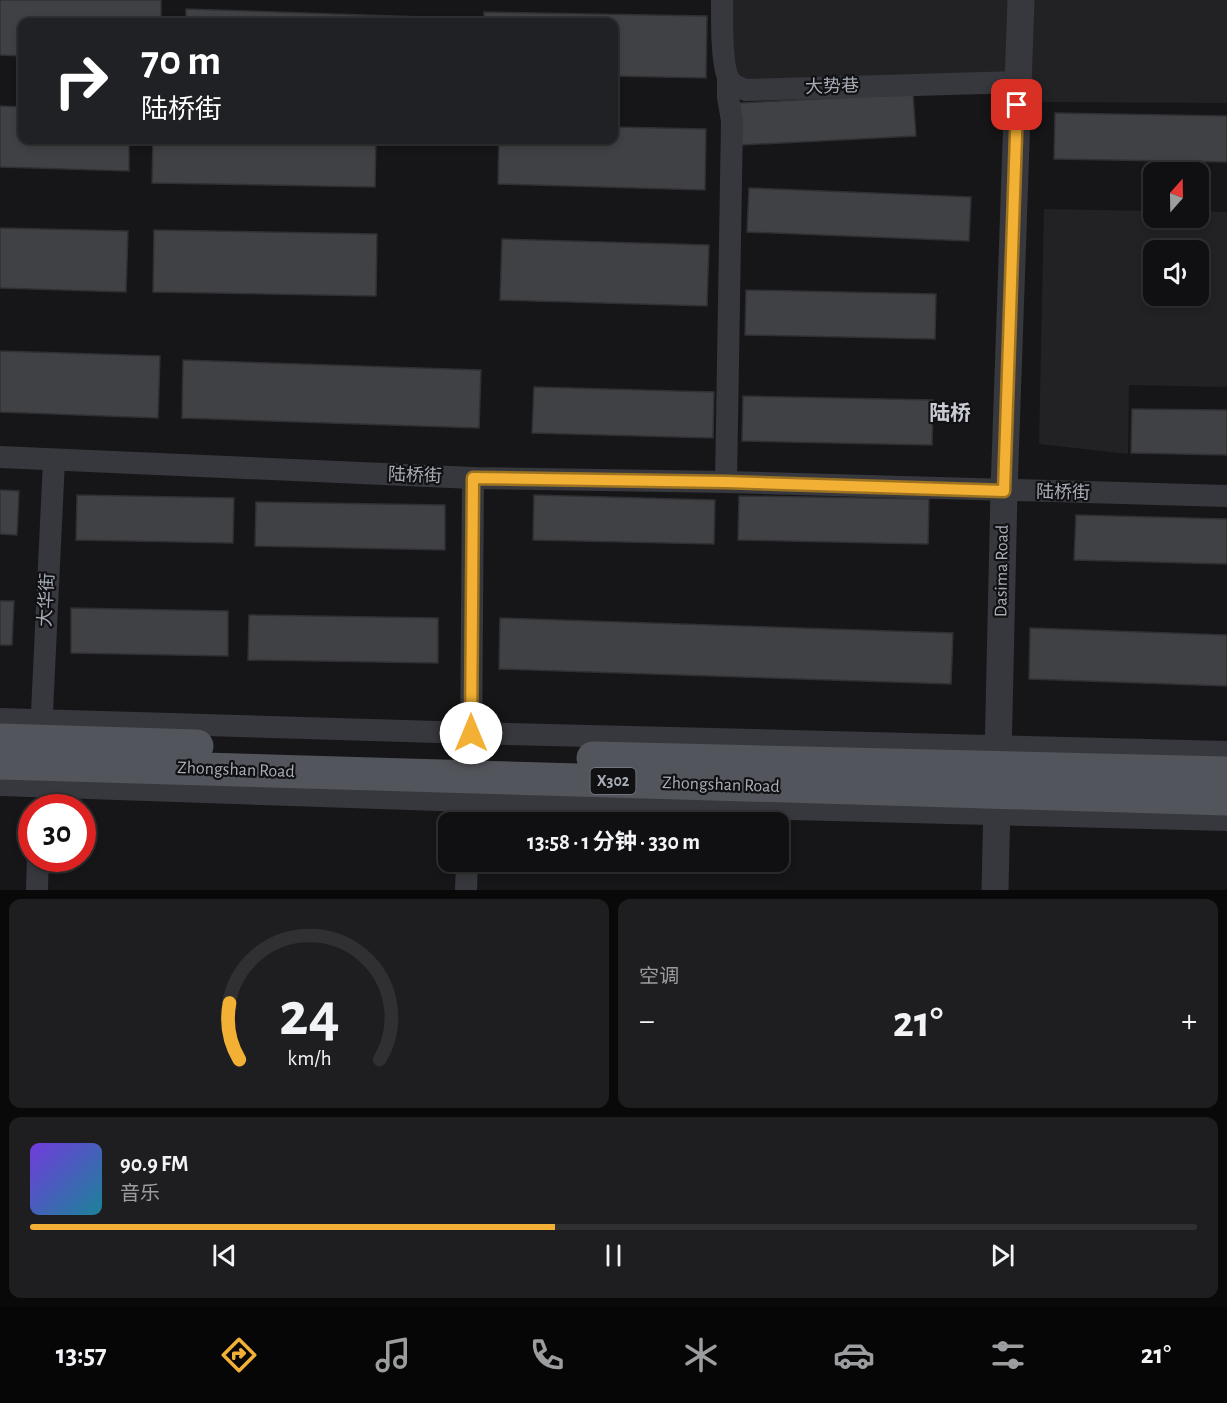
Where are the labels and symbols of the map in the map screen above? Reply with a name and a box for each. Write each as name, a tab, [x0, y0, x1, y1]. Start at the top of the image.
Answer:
street label: 大势巷	[805, 75, 859, 97]
pin	[991, 79, 1042, 130]
north arrow	[1143, 162, 1209, 228]
district label: 陆桥	[929, 402, 971, 424]
street label: 陆桥街	[388, 464, 442, 486]
street label: 陆桥街	[1036, 482, 1090, 502]
street label: Dasima Road	[992, 525, 1012, 617]
street label: 大华街	[35, 572, 57, 627]
position arrow	[439, 701, 503, 765]
street label: Zhongshan Road	[177, 759, 295, 781]
road number: X302	[590, 768, 636, 794]
street label: Zhongshan Road	[662, 774, 780, 796]
speed limit sign: 30	[18, 794, 96, 872]

